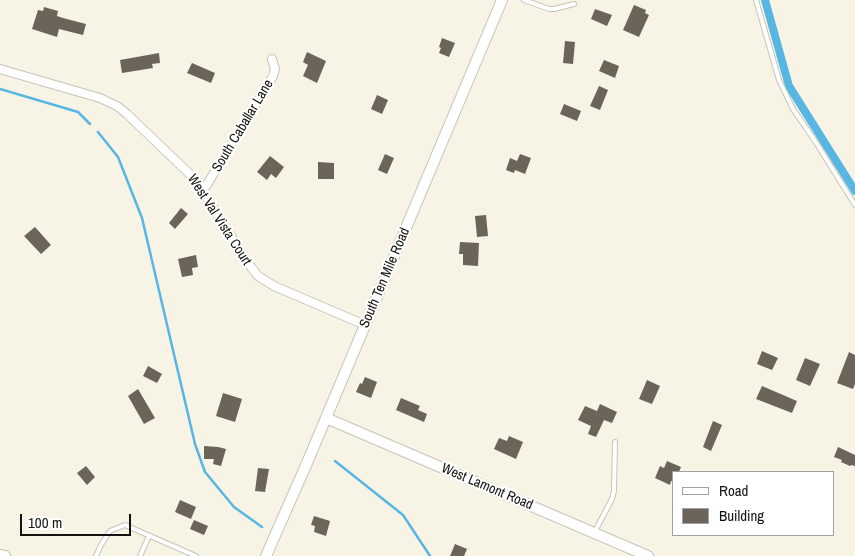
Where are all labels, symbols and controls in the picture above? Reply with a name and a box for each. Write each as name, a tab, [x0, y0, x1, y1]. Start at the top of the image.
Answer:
street label: South Caballar Lane	[209, 77, 277, 175]
street label: West Val Vista Court	[183, 171, 255, 269]
street label: South Ten Mile Road	[356, 225, 414, 331]
street label: West Lamont Road	[439, 460, 535, 514]
legend	[672, 471, 835, 536]
text: Road	[719, 480, 748, 501]
scale bar	[22, 504, 134, 536]
text: Building	[719, 505, 764, 526]
text: 100 m	[28, 512, 62, 533]

